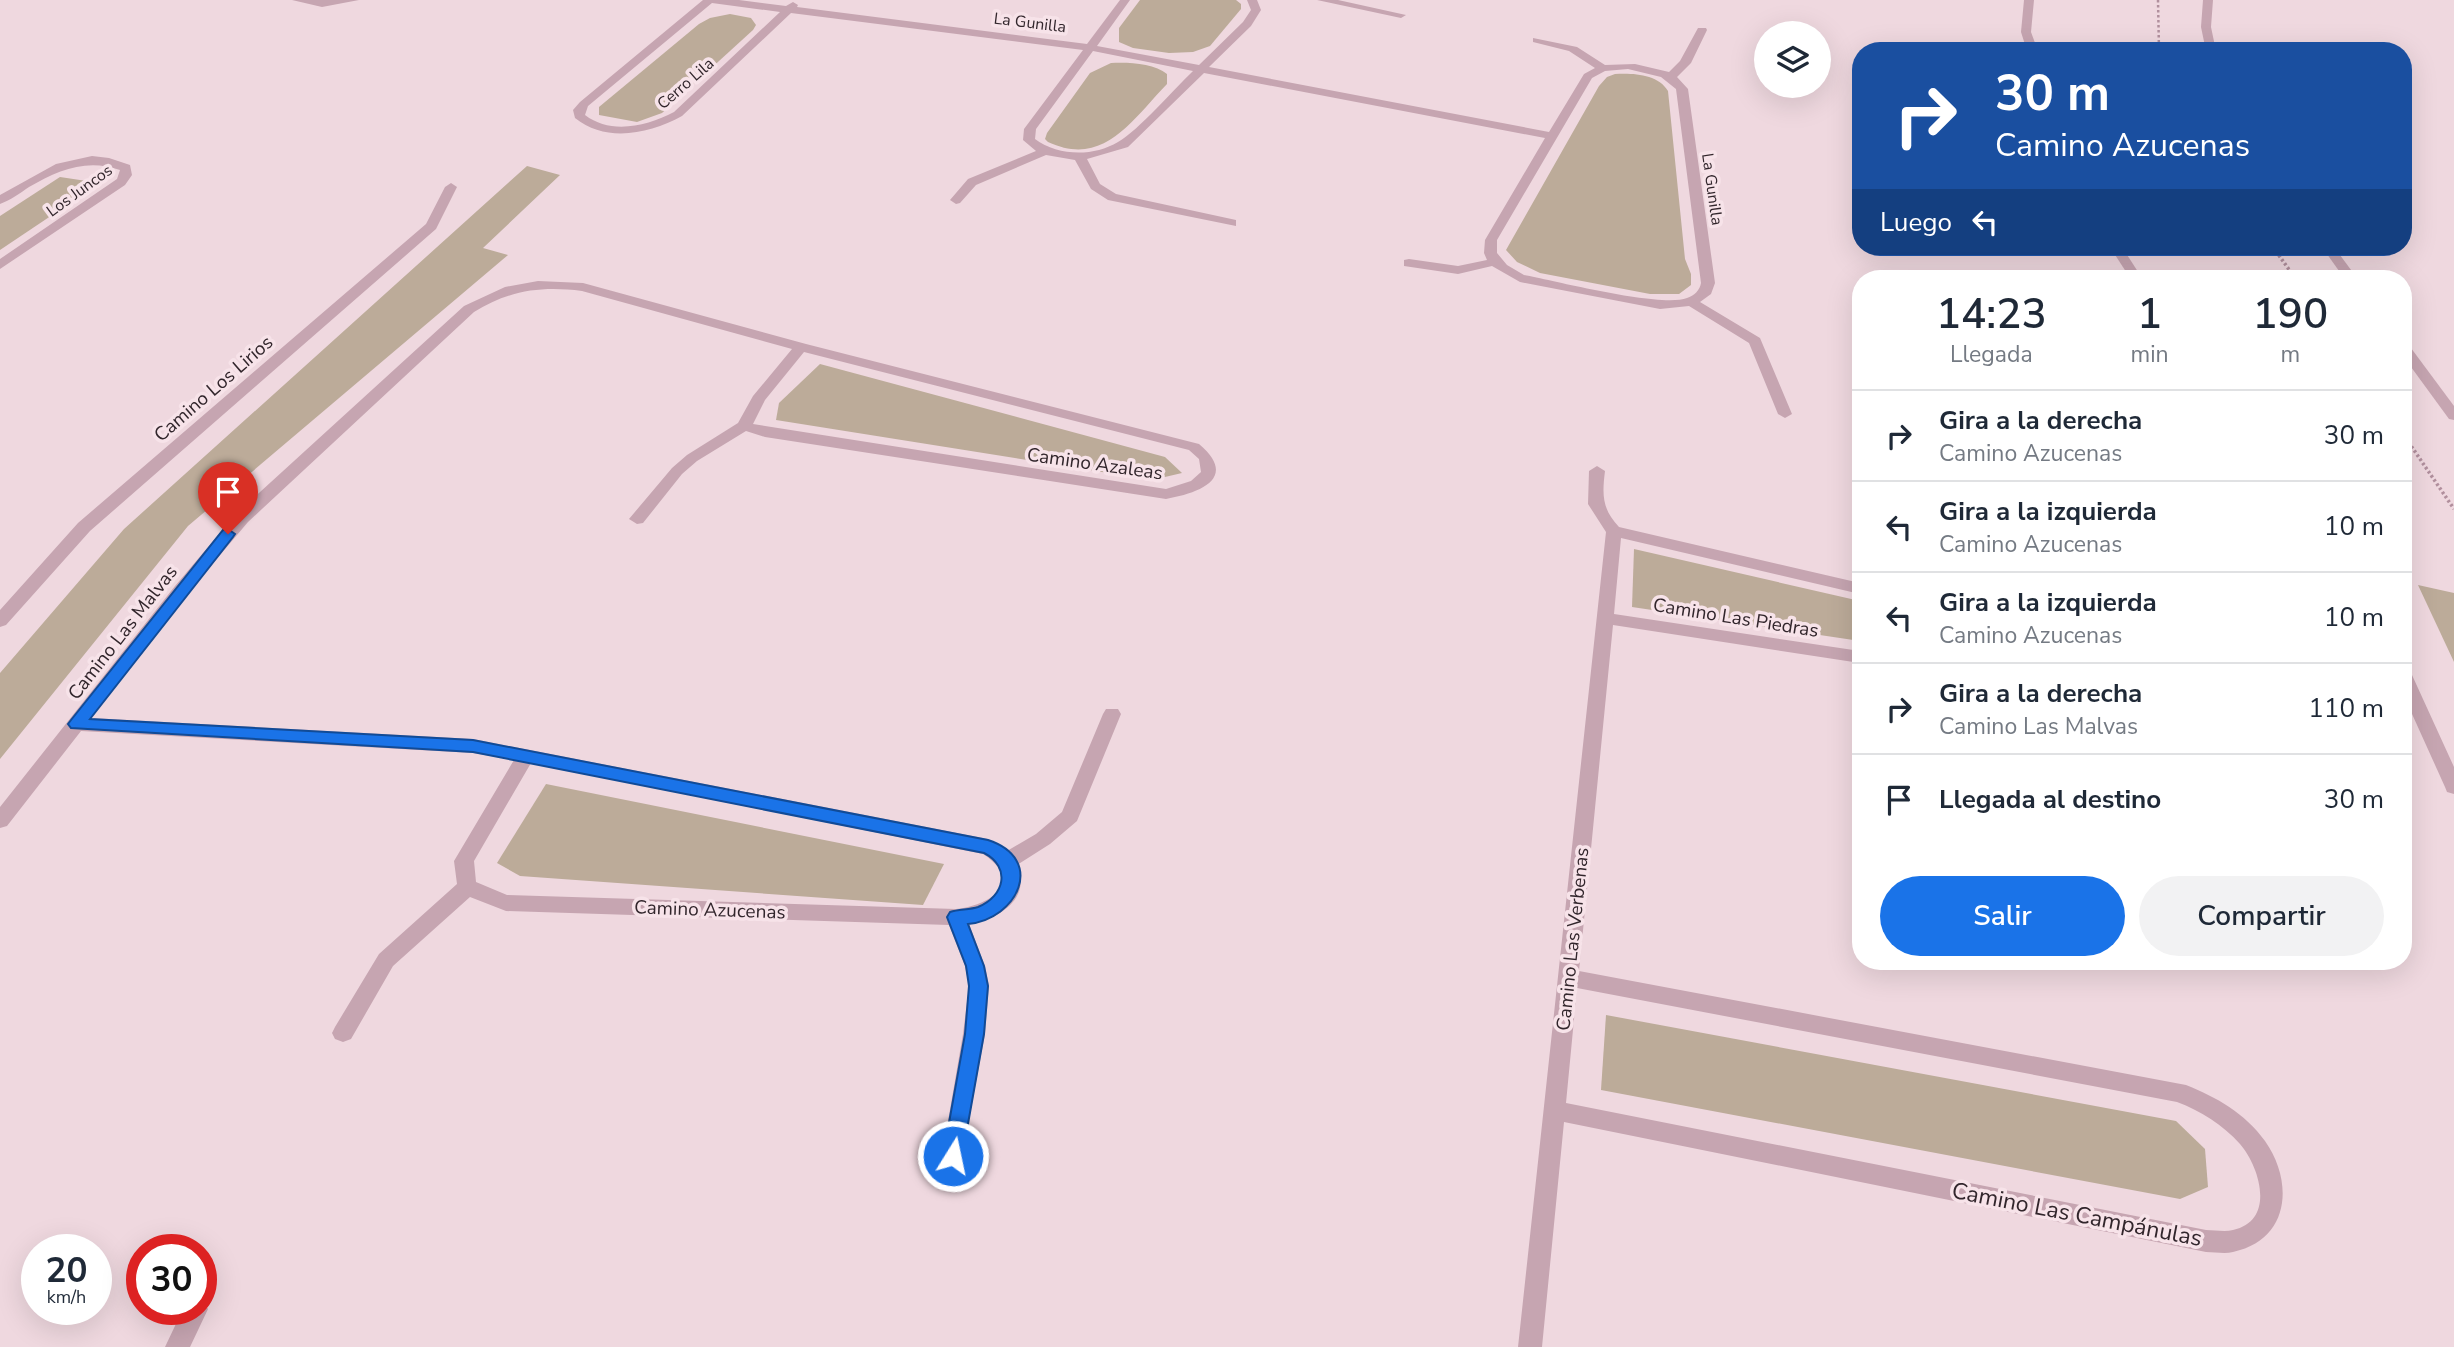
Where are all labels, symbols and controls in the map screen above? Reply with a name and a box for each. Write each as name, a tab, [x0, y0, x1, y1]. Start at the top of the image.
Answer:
street label: La Gunilla	[992, 8, 1067, 38]
map controls	[1754, 21, 1831, 98]
button: layers	[1754, 21, 1831, 98]
street label: Cerro Lila	[653, 53, 719, 115]
text: 30 m	[1995, 60, 2110, 127]
icon: right	[1880, 70, 1971, 161]
text: Camino Azucenas	[1995, 124, 2250, 167]
street label: La Gunilla	[1696, 152, 1728, 227]
street label: Los Juncos	[42, 159, 117, 222]
icon: left	[1966, 203, 2004, 241]
text: Luego	[1880, 205, 1952, 240]
text: 14:23	[1936, 286, 2047, 343]
text: 1	[2137, 286, 2162, 343]
text: 190	[2252, 286, 2328, 343]
street label: Camino Los Lirios	[149, 330, 279, 448]
text: Llegada	[1950, 339, 2033, 370]
text: min	[2131, 339, 2169, 370]
text: m	[2280, 339, 2300, 370]
text: Gira a la derecha	[1939, 403, 2142, 438]
icon: right	[1880, 417, 1918, 455]
text: 30 m	[2324, 418, 2384, 453]
text: Camino Azucenas	[1939, 438, 2122, 469]
street label: Camino Azaleas	[1025, 442, 1164, 486]
pin	[198, 462, 258, 534]
icon: arrive	[209, 473, 247, 511]
text: Gira a la izquierda	[1939, 494, 2157, 529]
icon: left	[1880, 508, 1918, 546]
text: 10 m	[2324, 509, 2384, 544]
text: Camino Azucenas	[1939, 529, 2122, 560]
street label: Camino Las Malvas	[62, 560, 184, 705]
text: Gira a la izquierda	[1939, 585, 2157, 620]
street label: Camino Las Piedras	[1651, 592, 1821, 644]
icon: left	[1880, 599, 1918, 637]
text: 10 m	[2324, 600, 2384, 635]
text: Camino Azucenas	[1939, 620, 2122, 651]
text: Gira a la derecha	[1939, 676, 2142, 711]
icon: right	[1880, 690, 1918, 728]
text: 110 m	[2308, 691, 2384, 726]
text: Camino Las Malvas	[1939, 711, 2138, 742]
icon: arrive	[1880, 781, 1918, 819]
text: Llegada al destino	[1939, 782, 2161, 817]
text: 30 m	[2324, 782, 2384, 817]
street label: Camino Las Verbenas	[1550, 846, 1596, 1032]
button: Salir	[1880, 876, 2125, 956]
button: Compartir	[2139, 876, 2384, 956]
street label: Camino Azucenas	[634, 894, 786, 926]
position arrow	[916, 1119, 990, 1193]
street label: Camino Las Campánulas	[1949, 1175, 2205, 1254]
speed limit sign: 30	[126, 1234, 217, 1325]
text: 20	[45, 1247, 88, 1294]
text: km/h	[47, 1285, 86, 1309]

